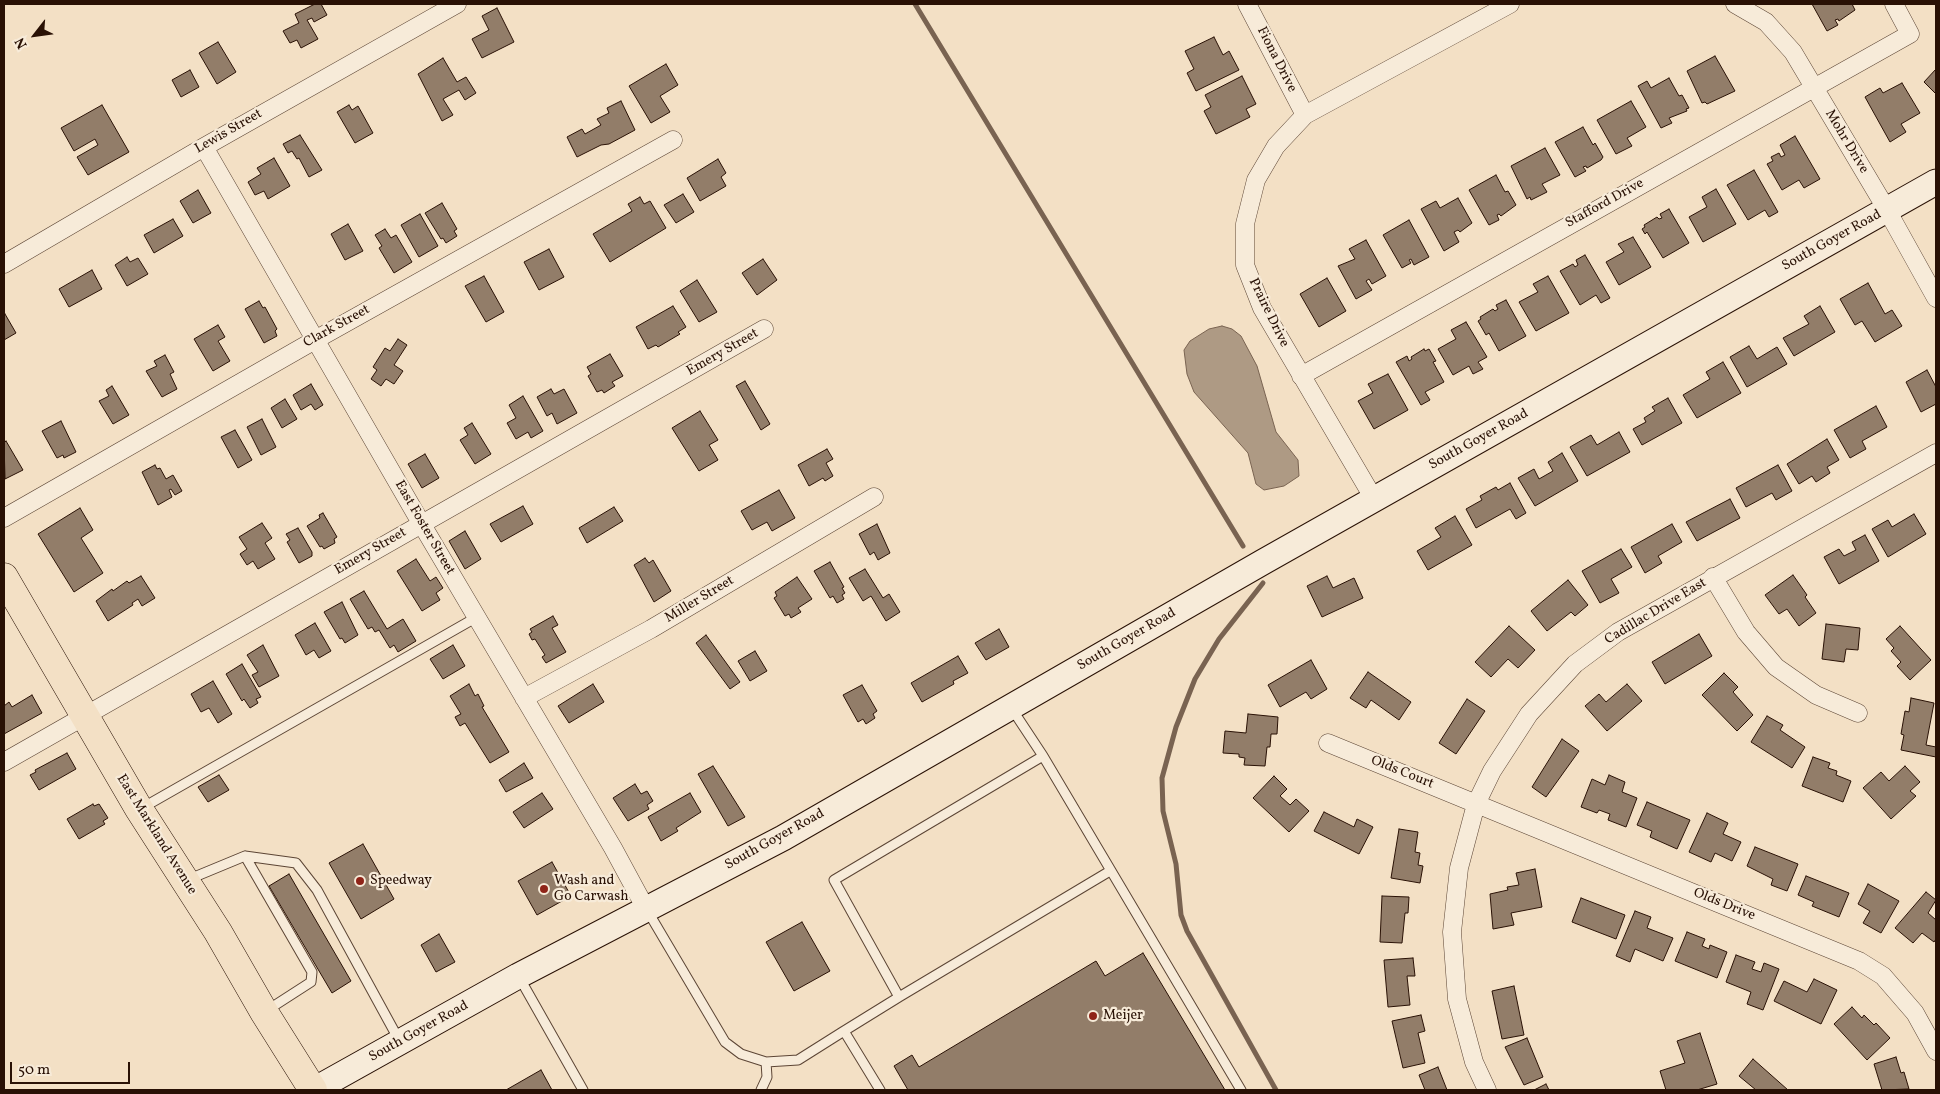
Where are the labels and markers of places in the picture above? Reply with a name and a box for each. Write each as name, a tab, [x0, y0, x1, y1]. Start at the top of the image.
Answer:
place label: Speedway	[370, 873, 432, 889]
place label: Wash and Go Carwash	[554, 873, 629, 906]
marker: Speedway	[354, 875, 366, 887]
marker: Wash and Go Carwash	[538, 883, 550, 895]
place label: Meijer	[1103, 1008, 1143, 1024]
marker: Meijer	[1087, 1010, 1099, 1022]

